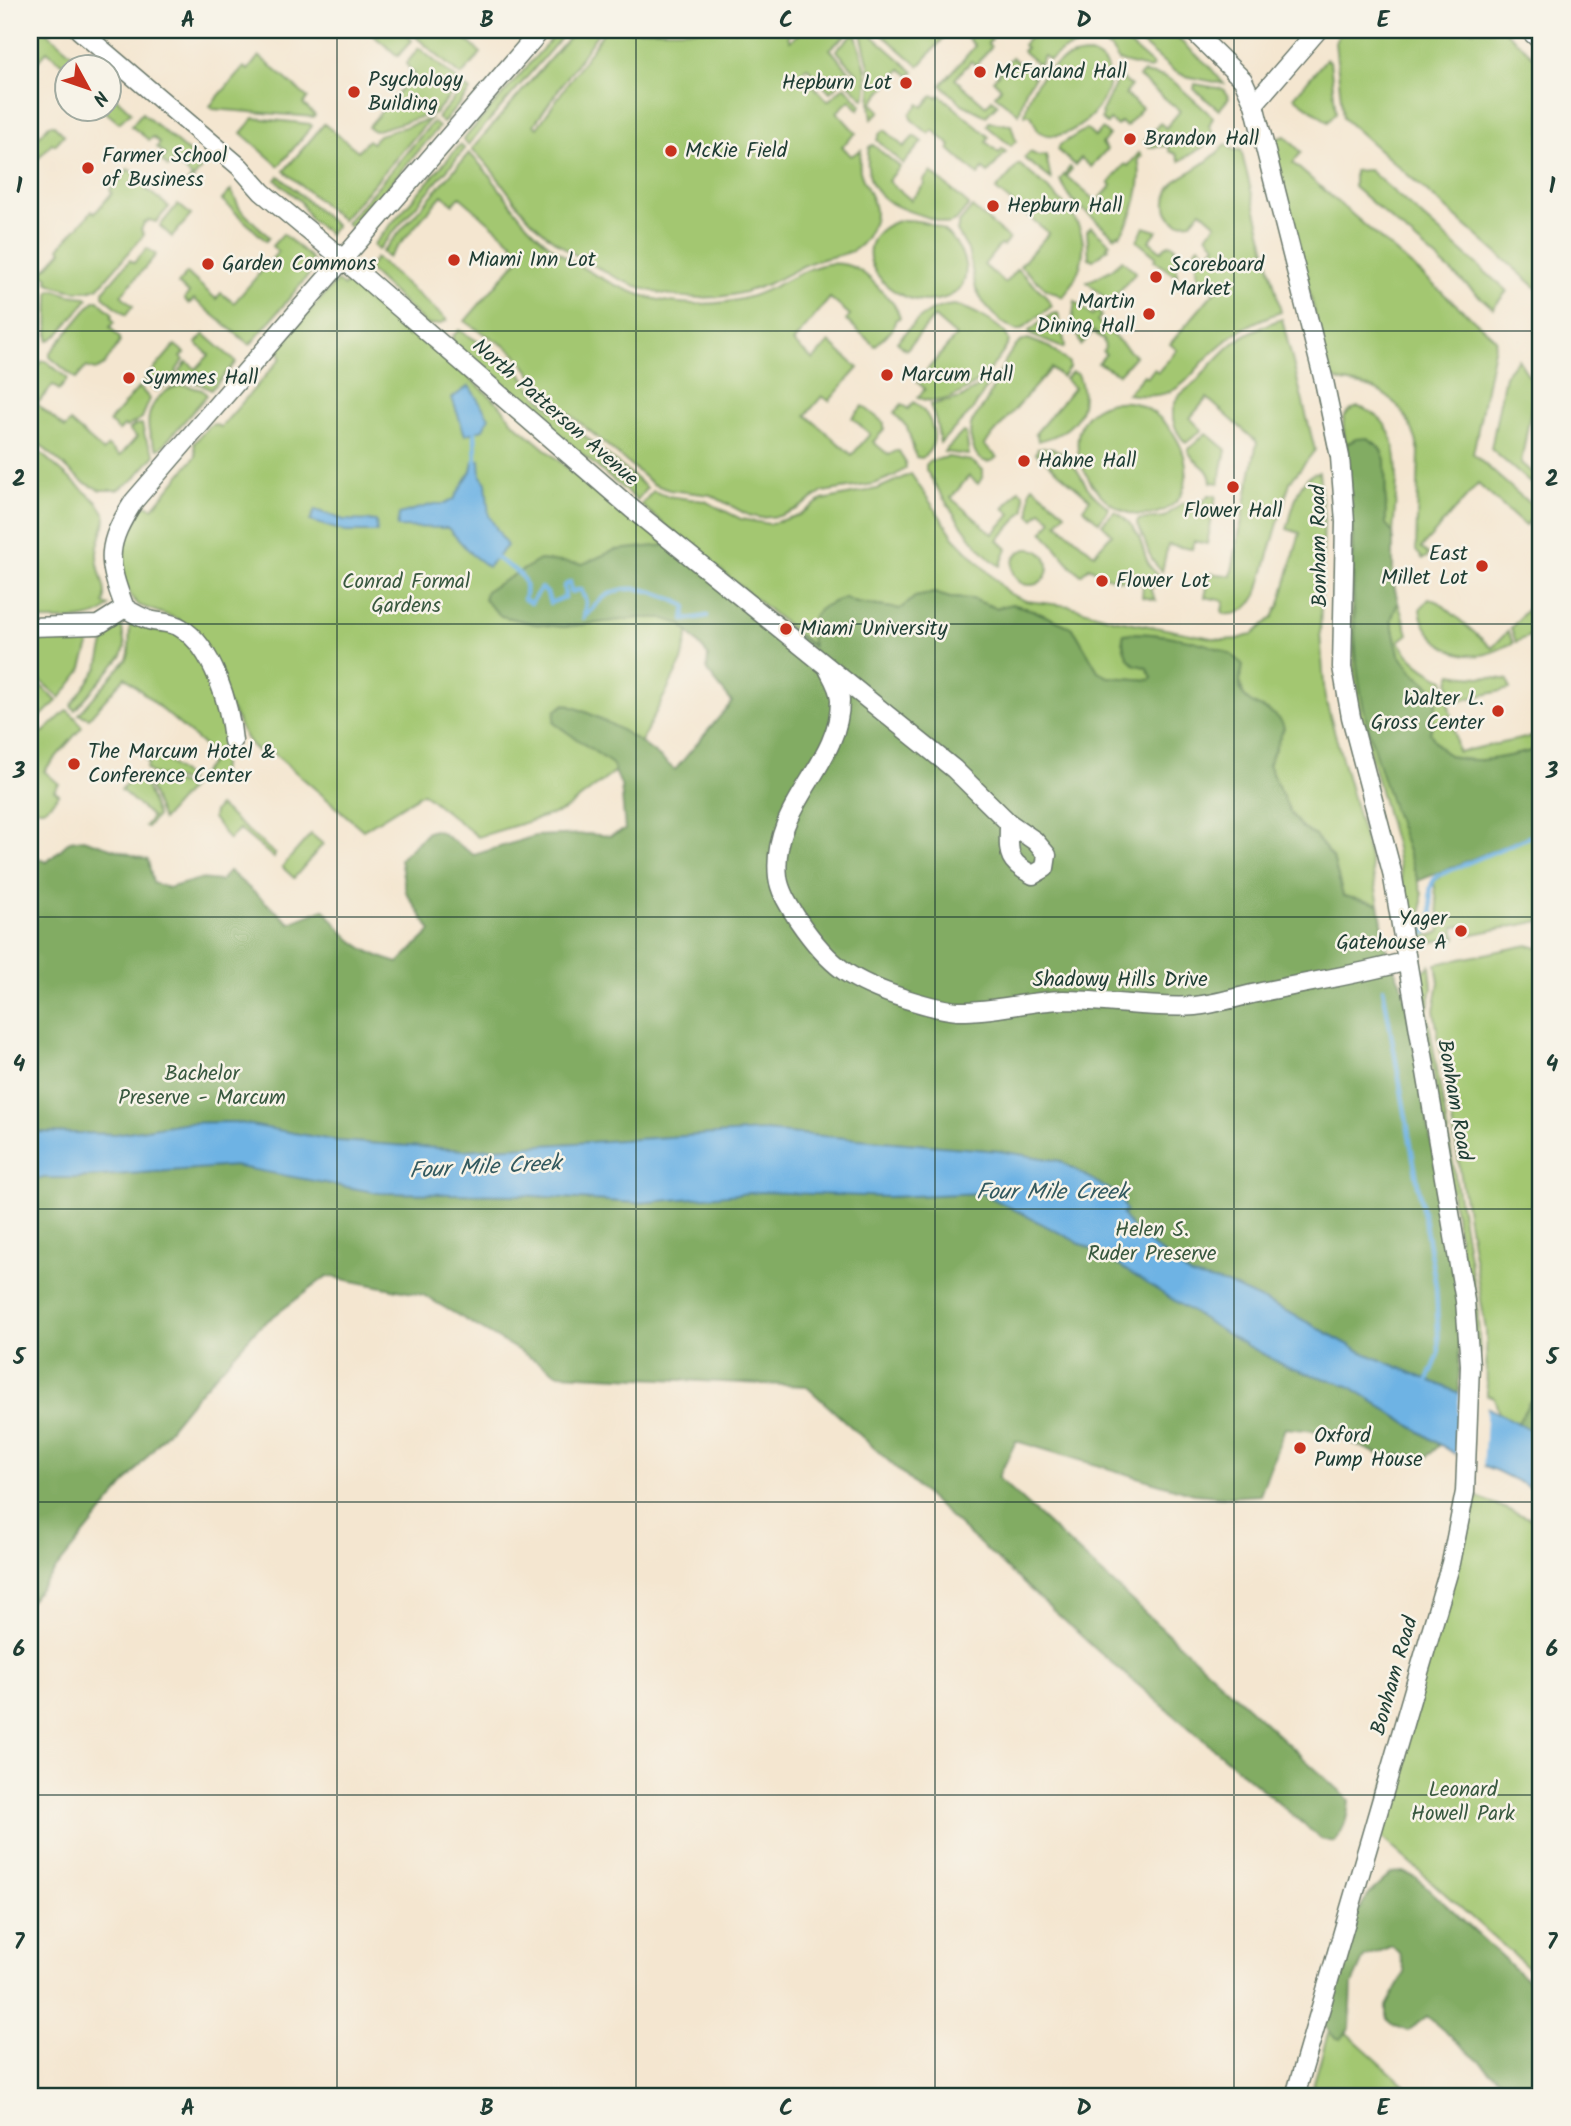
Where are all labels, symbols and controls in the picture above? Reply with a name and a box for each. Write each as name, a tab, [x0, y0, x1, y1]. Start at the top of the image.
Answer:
text: A	[181, 3, 195, 39]
text: B	[480, 3, 494, 39]
text: C	[779, 3, 793, 39]
text: D	[1076, 3, 1092, 39]
text: E	[1377, 3, 1391, 39]
north arrow	[52, 52, 122, 122]
place label: McFarland Hall	[994, 56, 1127, 89]
place label: Psychology Building	[368, 64, 463, 121]
marker: McFarland Hall	[972, 64, 988, 80]
place label: Hepburn Lot	[782, 67, 893, 100]
marker: Hepburn Lot	[898, 75, 914, 91]
text: N	[84, 83, 115, 112]
marker: Psychology Building	[346, 84, 362, 100]
place label: Brandon Hall	[1144, 123, 1259, 156]
marker: Brandon Hall	[1122, 131, 1138, 147]
place label: McKie Field	[685, 135, 788, 168]
place label: Farmer School of Business	[102, 140, 227, 197]
marker: McKie Field	[663, 143, 679, 159]
marker: Farmer School of Business	[80, 160, 96, 176]
text: 1	[16, 169, 23, 205]
text: 1	[1549, 169, 1556, 205]
place label: Hepburn Hall	[1007, 190, 1122, 223]
marker: Hepburn Hall	[985, 198, 1001, 214]
place label: Miami Inn Lot	[468, 244, 597, 277]
place label: Garden Commons	[222, 248, 376, 281]
place label: Scoreboard Market	[1170, 249, 1265, 306]
marker: Miami Inn Lot	[446, 252, 462, 268]
marker: Garden Commons	[200, 256, 216, 272]
marker: Scoreboard Market	[1148, 269, 1164, 285]
place label: Martin Dining Hall	[1036, 286, 1135, 343]
marker: Martin Dining Hall	[1141, 306, 1157, 322]
street label: North Patterson Avenue	[464, 331, 646, 495]
place label: Marcum Hall	[901, 359, 1013, 392]
place label: Symmes Hall	[143, 362, 258, 395]
marker: Marcum Hall	[879, 367, 895, 383]
marker: Symmes Hall	[121, 370, 137, 386]
place label: Hahne Hall	[1038, 445, 1136, 478]
marker: Hahne Hall	[1016, 453, 1032, 469]
text: 2	[12, 462, 26, 498]
text: 2	[1545, 462, 1559, 498]
marker: Flower Hall	[1225, 479, 1241, 495]
street label: Bonham Road	[1302, 484, 1338, 607]
place label: Flower Hall	[1184, 495, 1282, 528]
place label: East Millet Lot	[1381, 538, 1469, 595]
marker: East Millet Lot	[1474, 558, 1490, 574]
place label: Flower Lot	[1116, 565, 1211, 598]
park label: Conrad Formal Gardens	[342, 566, 470, 623]
marker: Flower Lot	[1094, 573, 1110, 589]
place label: Miami University	[800, 613, 948, 646]
marker: Miami University	[778, 621, 794, 637]
place label: Walter L. Gross Center	[1371, 683, 1485, 740]
marker: Walter L. Gross Center	[1490, 703, 1506, 719]
place label: The Marcum Hotel & Conference Center	[88, 736, 276, 793]
text: 3	[12, 754, 26, 790]
text: 3	[1545, 754, 1559, 790]
marker: The Marcum Hotel & Conference Center	[66, 756, 82, 772]
place label: Yager Gatehouse A	[1336, 903, 1448, 960]
marker: Yager Gatehouse A	[1453, 923, 1469, 939]
street label: Shadowy Hills Drive	[1032, 964, 1208, 997]
street label: Bonham Road	[1427, 1037, 1481, 1164]
text: 4	[13, 1047, 26, 1083]
text: 4	[1546, 1047, 1559, 1083]
park label: Bachelor Preserve - Marcum	[118, 1058, 286, 1115]
water label: Four Mile Creek	[408, 1146, 565, 1190]
water label: Four Mile Creek	[976, 1175, 1131, 1211]
park label: Helen S. Ruder Preserve	[1087, 1214, 1217, 1271]
text: 5	[12, 1340, 27, 1376]
text: 5	[1545, 1340, 1560, 1376]
place label: Oxford Pump House	[1314, 1420, 1423, 1477]
marker: Oxford Pump House	[1292, 1440, 1308, 1456]
street label: Bonham Road	[1362, 1612, 1428, 1739]
text: 6	[13, 1632, 25, 1668]
text: 6	[1546, 1632, 1558, 1668]
park label: Leonard Howell Park	[1411, 1774, 1515, 1831]
text: 7	[14, 1925, 26, 1961]
text: 7	[1547, 1925, 1559, 1961]
text: A	[181, 2091, 195, 2126]
text: B	[480, 2091, 494, 2126]
text: C	[779, 2091, 793, 2126]
text: D	[1076, 2091, 1092, 2126]
text: E	[1377, 2091, 1391, 2126]

